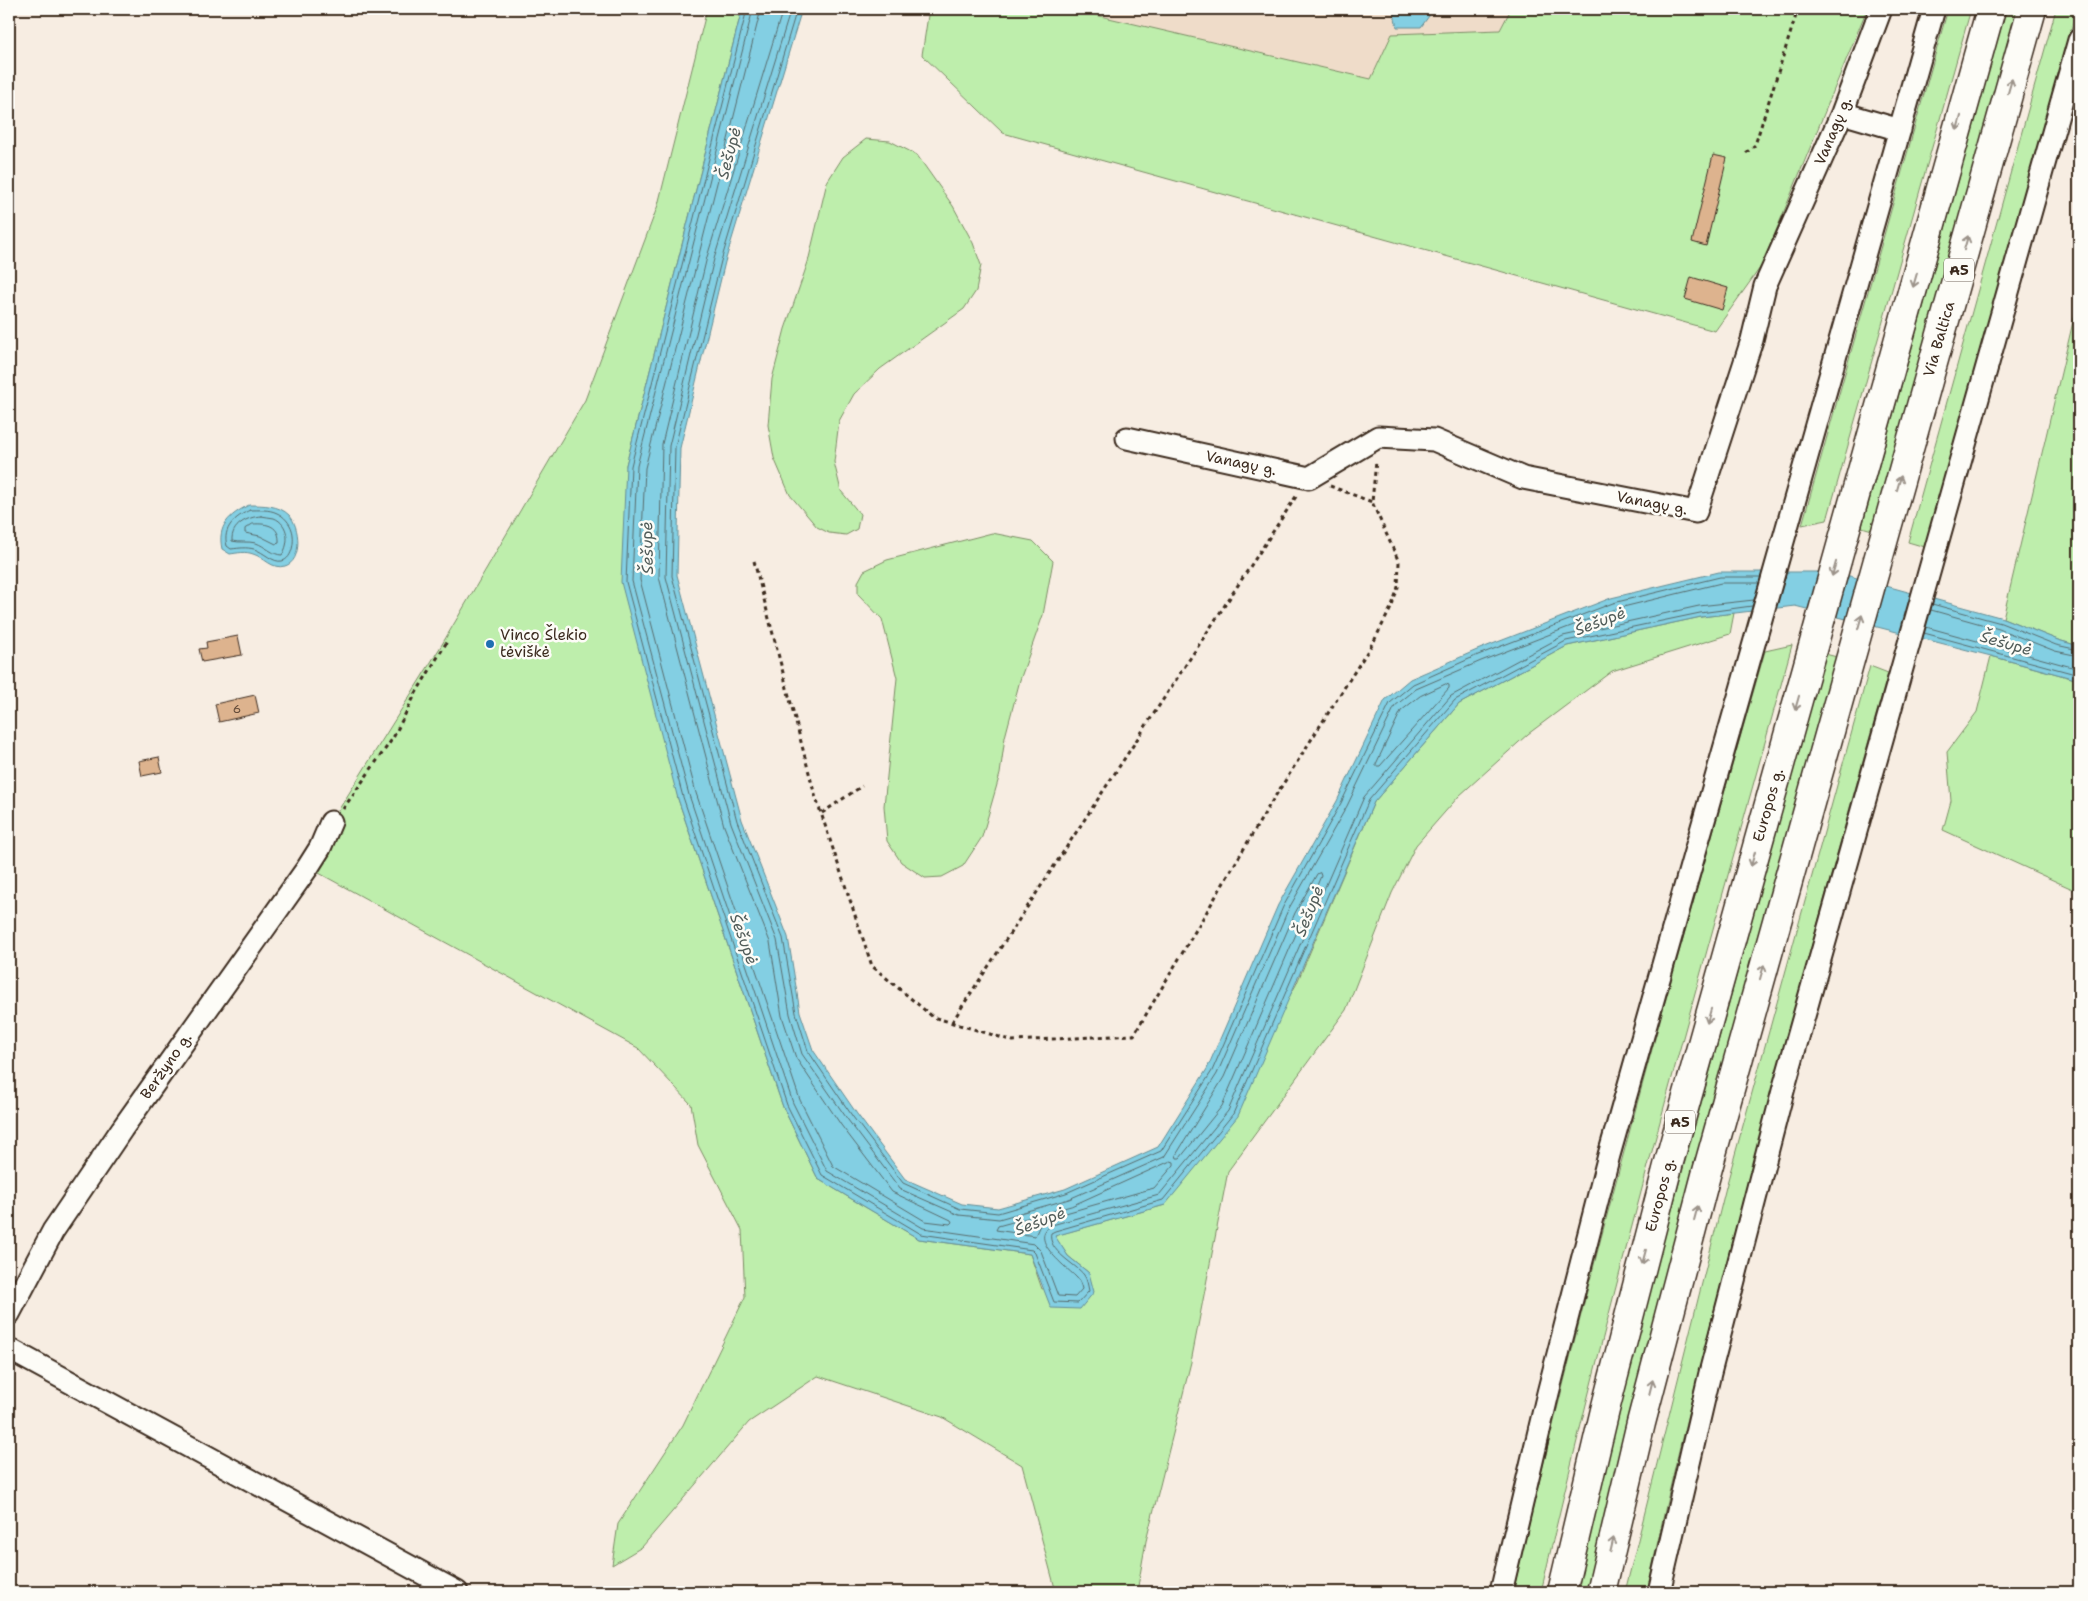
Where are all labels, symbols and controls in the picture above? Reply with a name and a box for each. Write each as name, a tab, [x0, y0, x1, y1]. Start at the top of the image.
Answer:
one-way arrow	[2006, 79, 2016, 95]
street label: Vanagų g.	[1810, 94, 1856, 168]
one-way arrow	[1954, 115, 1964, 131]
water label: Šešupė	[712, 125, 746, 181]
one-way arrow	[1962, 235, 1972, 251]
road number: A5	[1944, 258, 1974, 282]
one-way arrow	[1910, 271, 1920, 287]
street label: Via Baltica	[1919, 298, 1960, 379]
street label: Vanagų g.	[1204, 446, 1278, 480]
one-way arrow	[1895, 476, 1904, 492]
street label: Vanagų g.	[1615, 486, 1689, 520]
water label: Šešupė	[636, 521, 658, 575]
one-way arrow	[1829, 561, 1839, 577]
water label: Šešupė	[1572, 602, 1628, 640]
one-way arrow	[1856, 614, 1865, 630]
place label: Vinco Šlekio tėviškė	[500, 624, 587, 662]
water label: Šešupė	[1978, 626, 2034, 660]
marker: Vinco Šlekio tėviškė	[484, 638, 496, 650]
one-way arrow	[1792, 694, 1801, 710]
house number: 6	[233, 701, 241, 717]
street label: Europos g.	[1748, 766, 1788, 844]
one-way arrow	[1748, 851, 1758, 867]
water label: Šešupė	[1289, 883, 1329, 939]
water label: Šešupė	[725, 911, 763, 967]
one-way arrow	[1758, 964, 1768, 980]
one-way arrow	[1704, 1007, 1714, 1023]
street label: Beržyno g.	[136, 1029, 196, 1103]
road number: A5	[1665, 1110, 1695, 1134]
street label: Europos g.	[1641, 1156, 1679, 1234]
water label: Šešupė	[1012, 1202, 1068, 1240]
one-way arrow	[1692, 1205, 1701, 1221]
one-way arrow	[1638, 1249, 1648, 1265]
one-way arrow	[1646, 1379, 1656, 1395]
one-way arrow	[1608, 1537, 1617, 1553]

